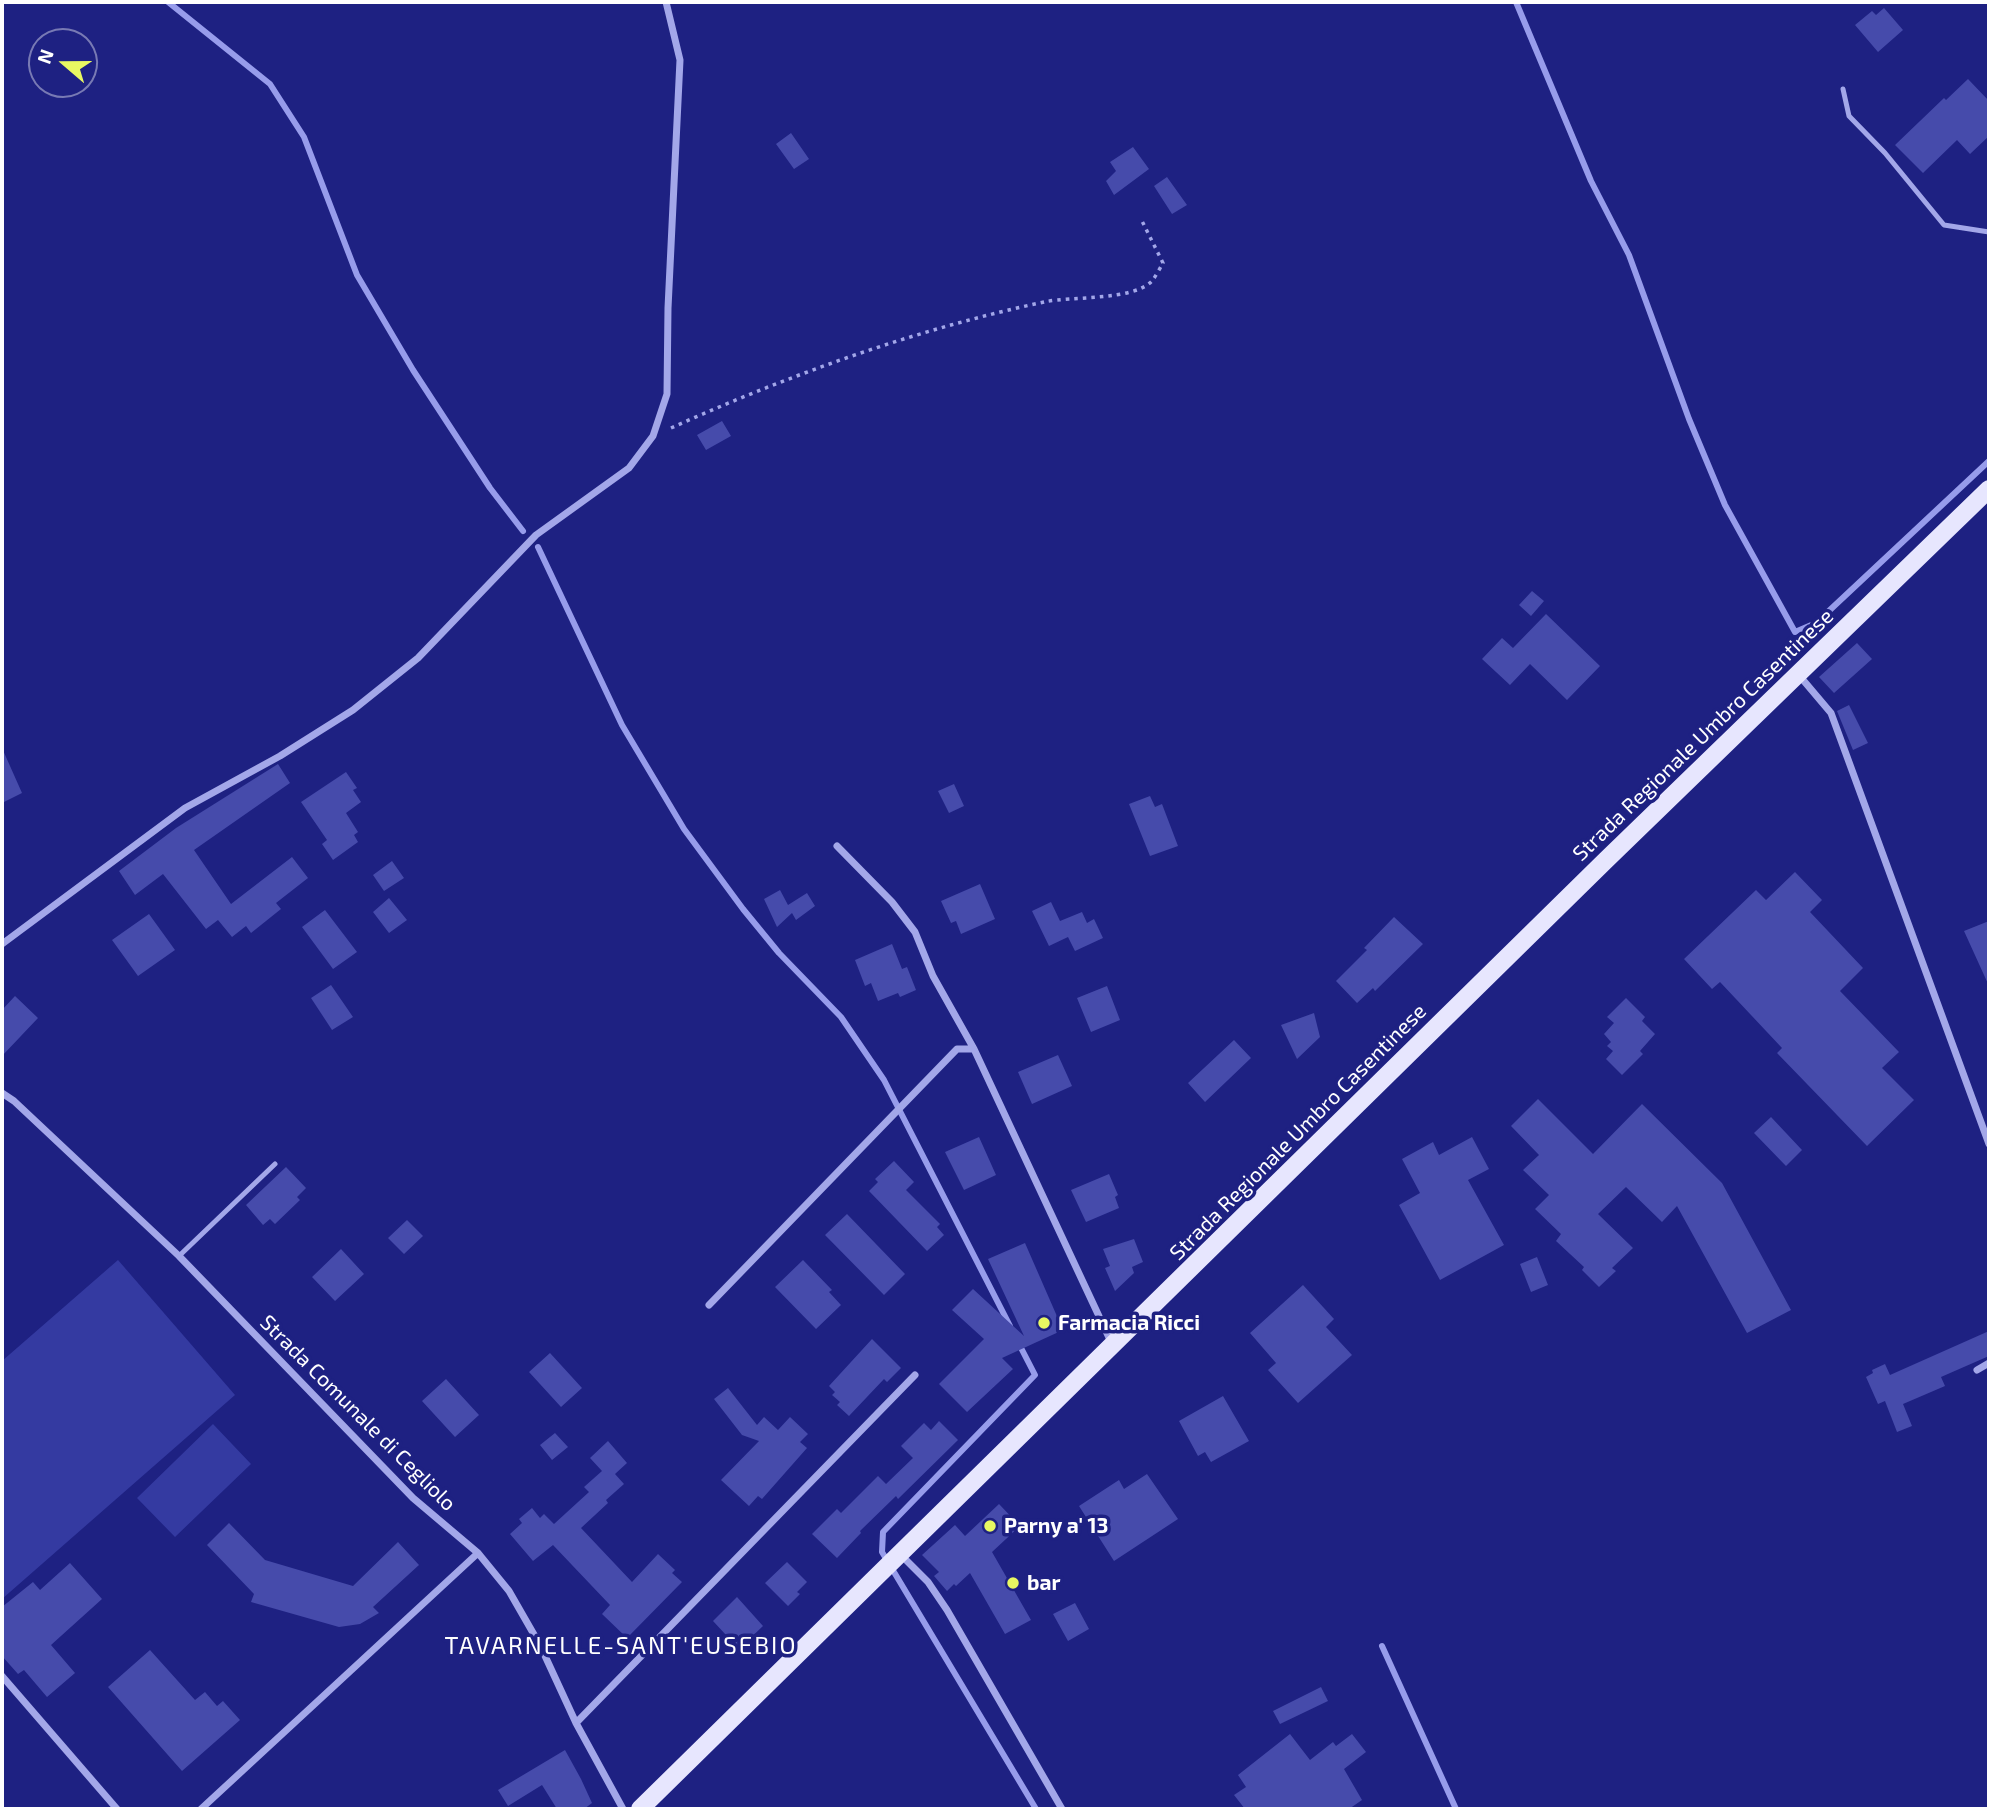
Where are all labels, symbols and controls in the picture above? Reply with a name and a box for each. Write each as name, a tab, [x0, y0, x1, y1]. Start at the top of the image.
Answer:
north arrow	[28, 28, 98, 98]
text: N	[32, 46, 58, 67]
street label: Strada Regionale Umbro Casentinese	[1568, 604, 1838, 866]
street label: Strada Regionale Umbro Casentinese	[1165, 999, 1431, 1265]
street label: Strada Comunale di Cegliolo	[255, 1310, 461, 1516]
place label: Farmacia Ricci	[1058, 1310, 1200, 1336]
marker: Farmacia Ricci	[1036, 1315, 1052, 1331]
place label: Parny a' 13	[1004, 1513, 1109, 1539]
marker: Parny a' 13	[982, 1518, 998, 1534]
place label: bar	[1027, 1570, 1060, 1596]
marker: bar	[1005, 1575, 1021, 1591]
district label: TAVARNELLE-SANT'EUSEBIO	[447, 1632, 795, 1660]

